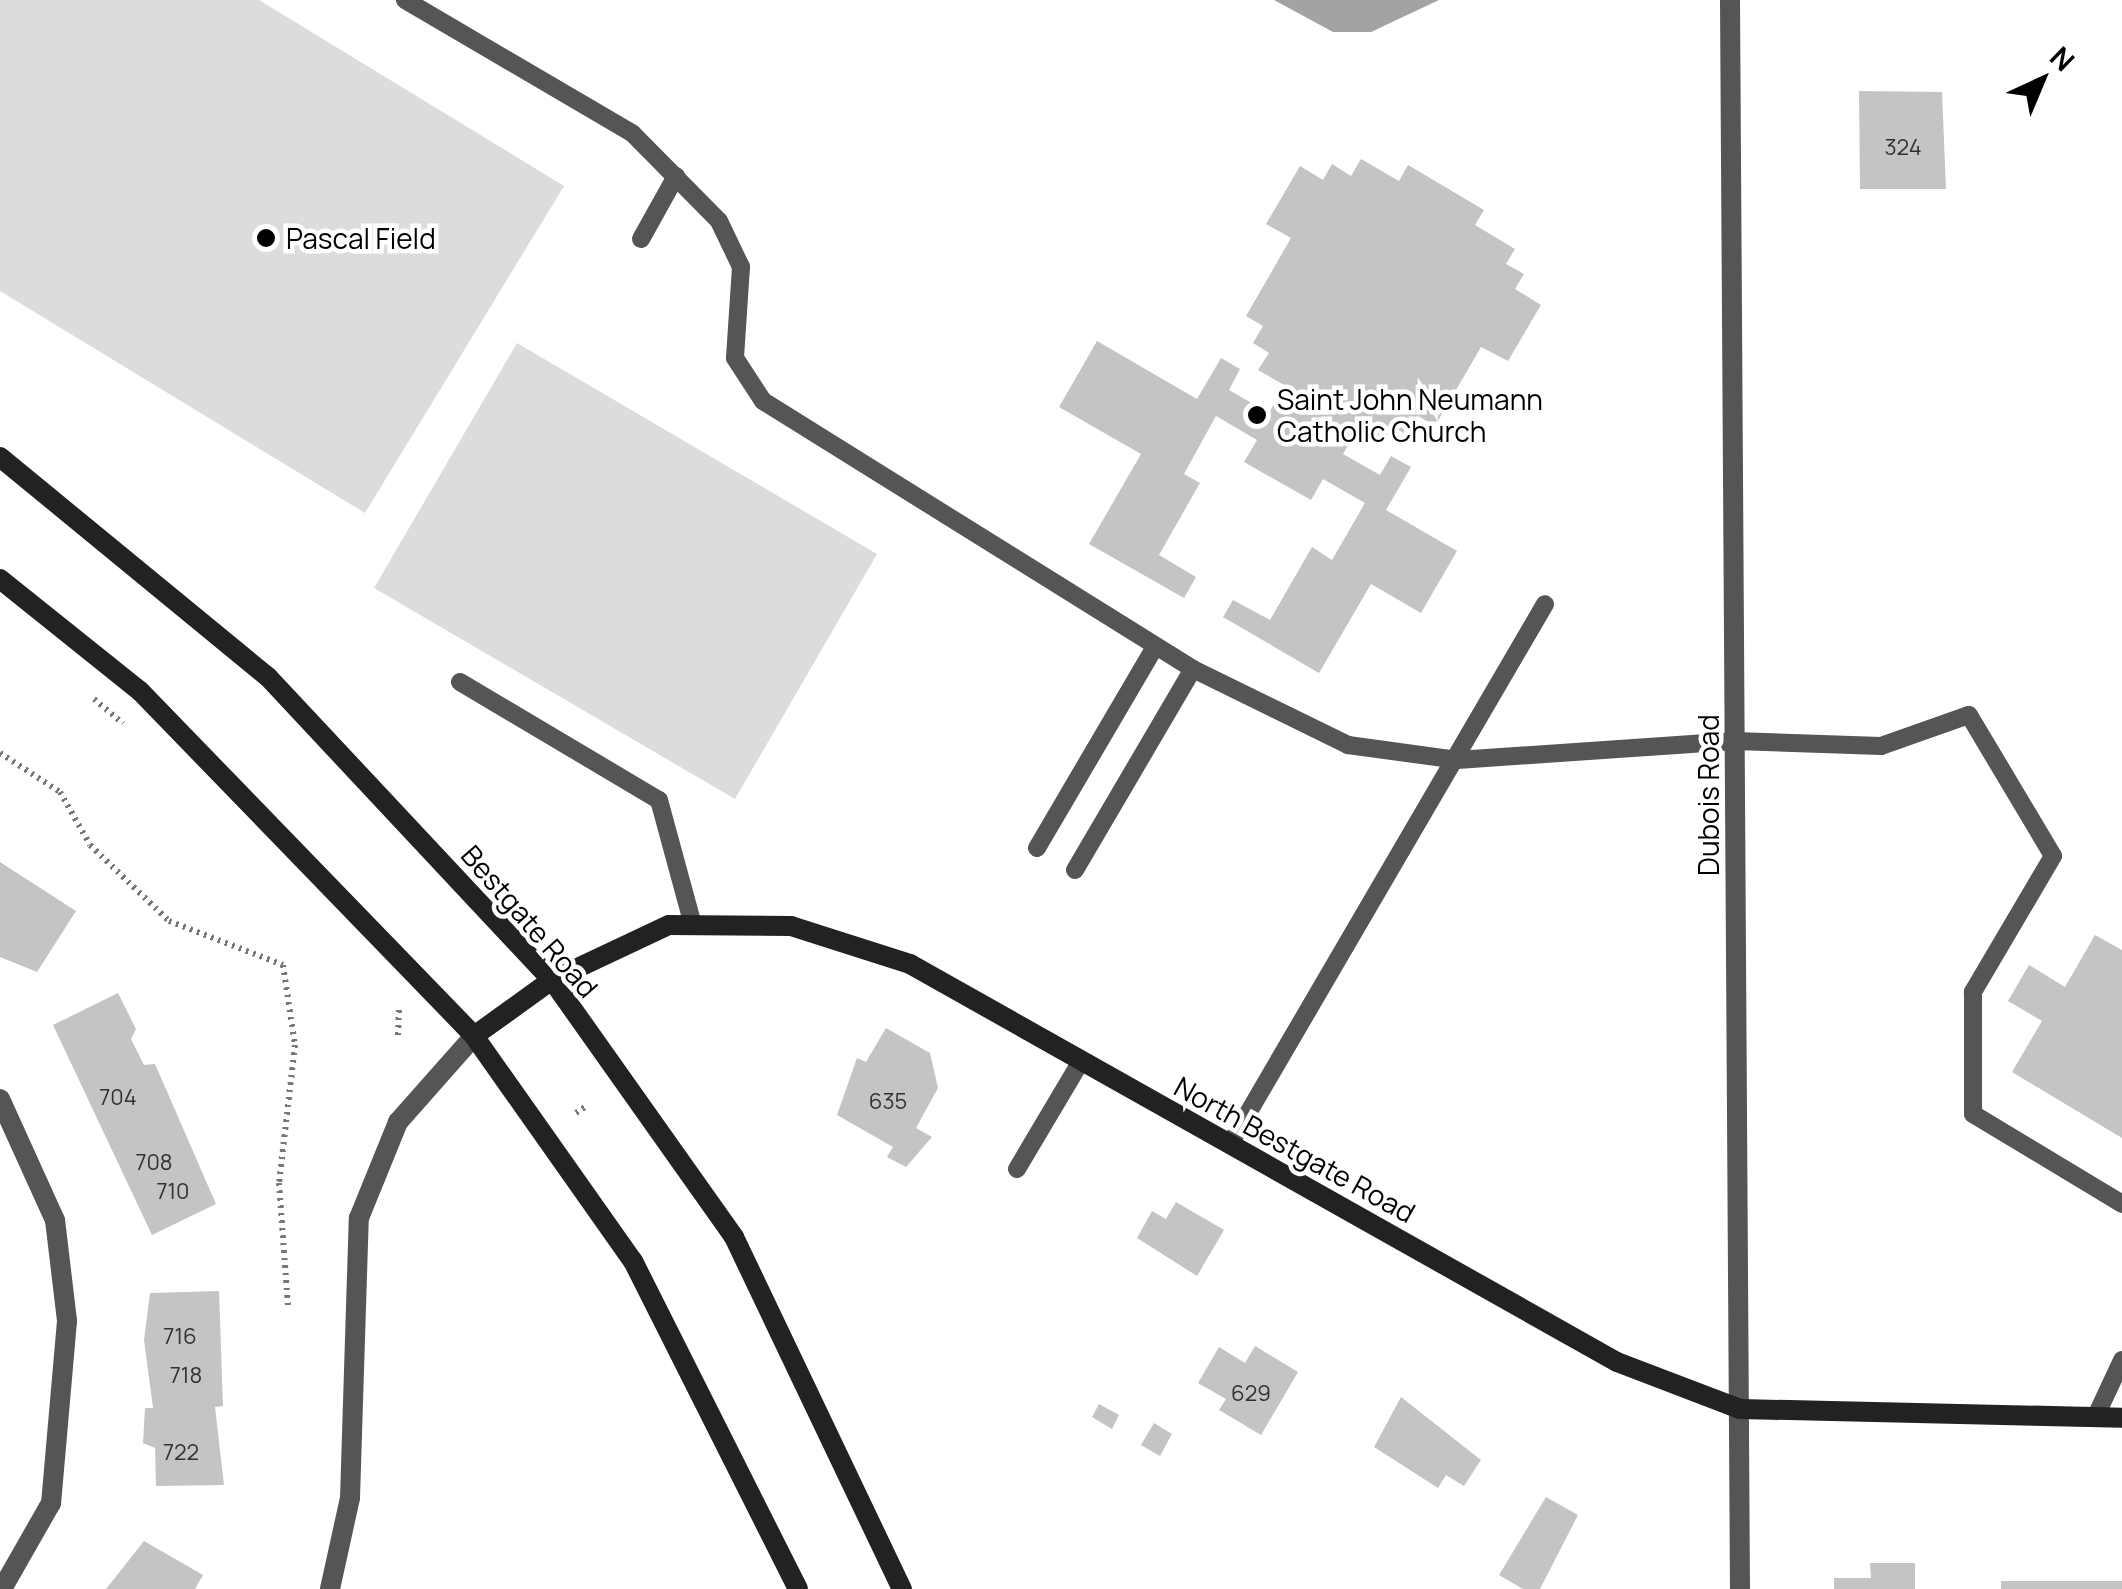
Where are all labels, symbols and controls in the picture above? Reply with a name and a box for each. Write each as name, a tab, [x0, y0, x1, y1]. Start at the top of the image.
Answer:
north arrow	[1992, 30, 2092, 130]
text: N	[2042, 38, 2083, 79]
house number: 324	[1884, 135, 1922, 161]
place label: Pascal Field	[286, 221, 436, 255]
marker: Pascal Field	[255, 227, 277, 249]
place label: Saint John Neumann Catholic Church	[1277, 382, 1543, 448]
marker: Saint John Neumann Catholic Church	[1246, 404, 1268, 426]
street label: Dubois Road	[1691, 714, 1725, 876]
street label: Bestgate Road	[455, 838, 605, 1004]
street label: North Bestgate Road	[1169, 1069, 1421, 1229]
house number: 704	[99, 1085, 137, 1111]
house number: 635	[869, 1089, 907, 1115]
house number: 708	[135, 1150, 173, 1176]
house number: 710	[156, 1179, 190, 1205]
house number: 716	[163, 1324, 197, 1350]
house number: 718	[170, 1363, 202, 1389]
house number: 629	[1231, 1381, 1271, 1407]
house number: 722	[163, 1440, 199, 1466]

